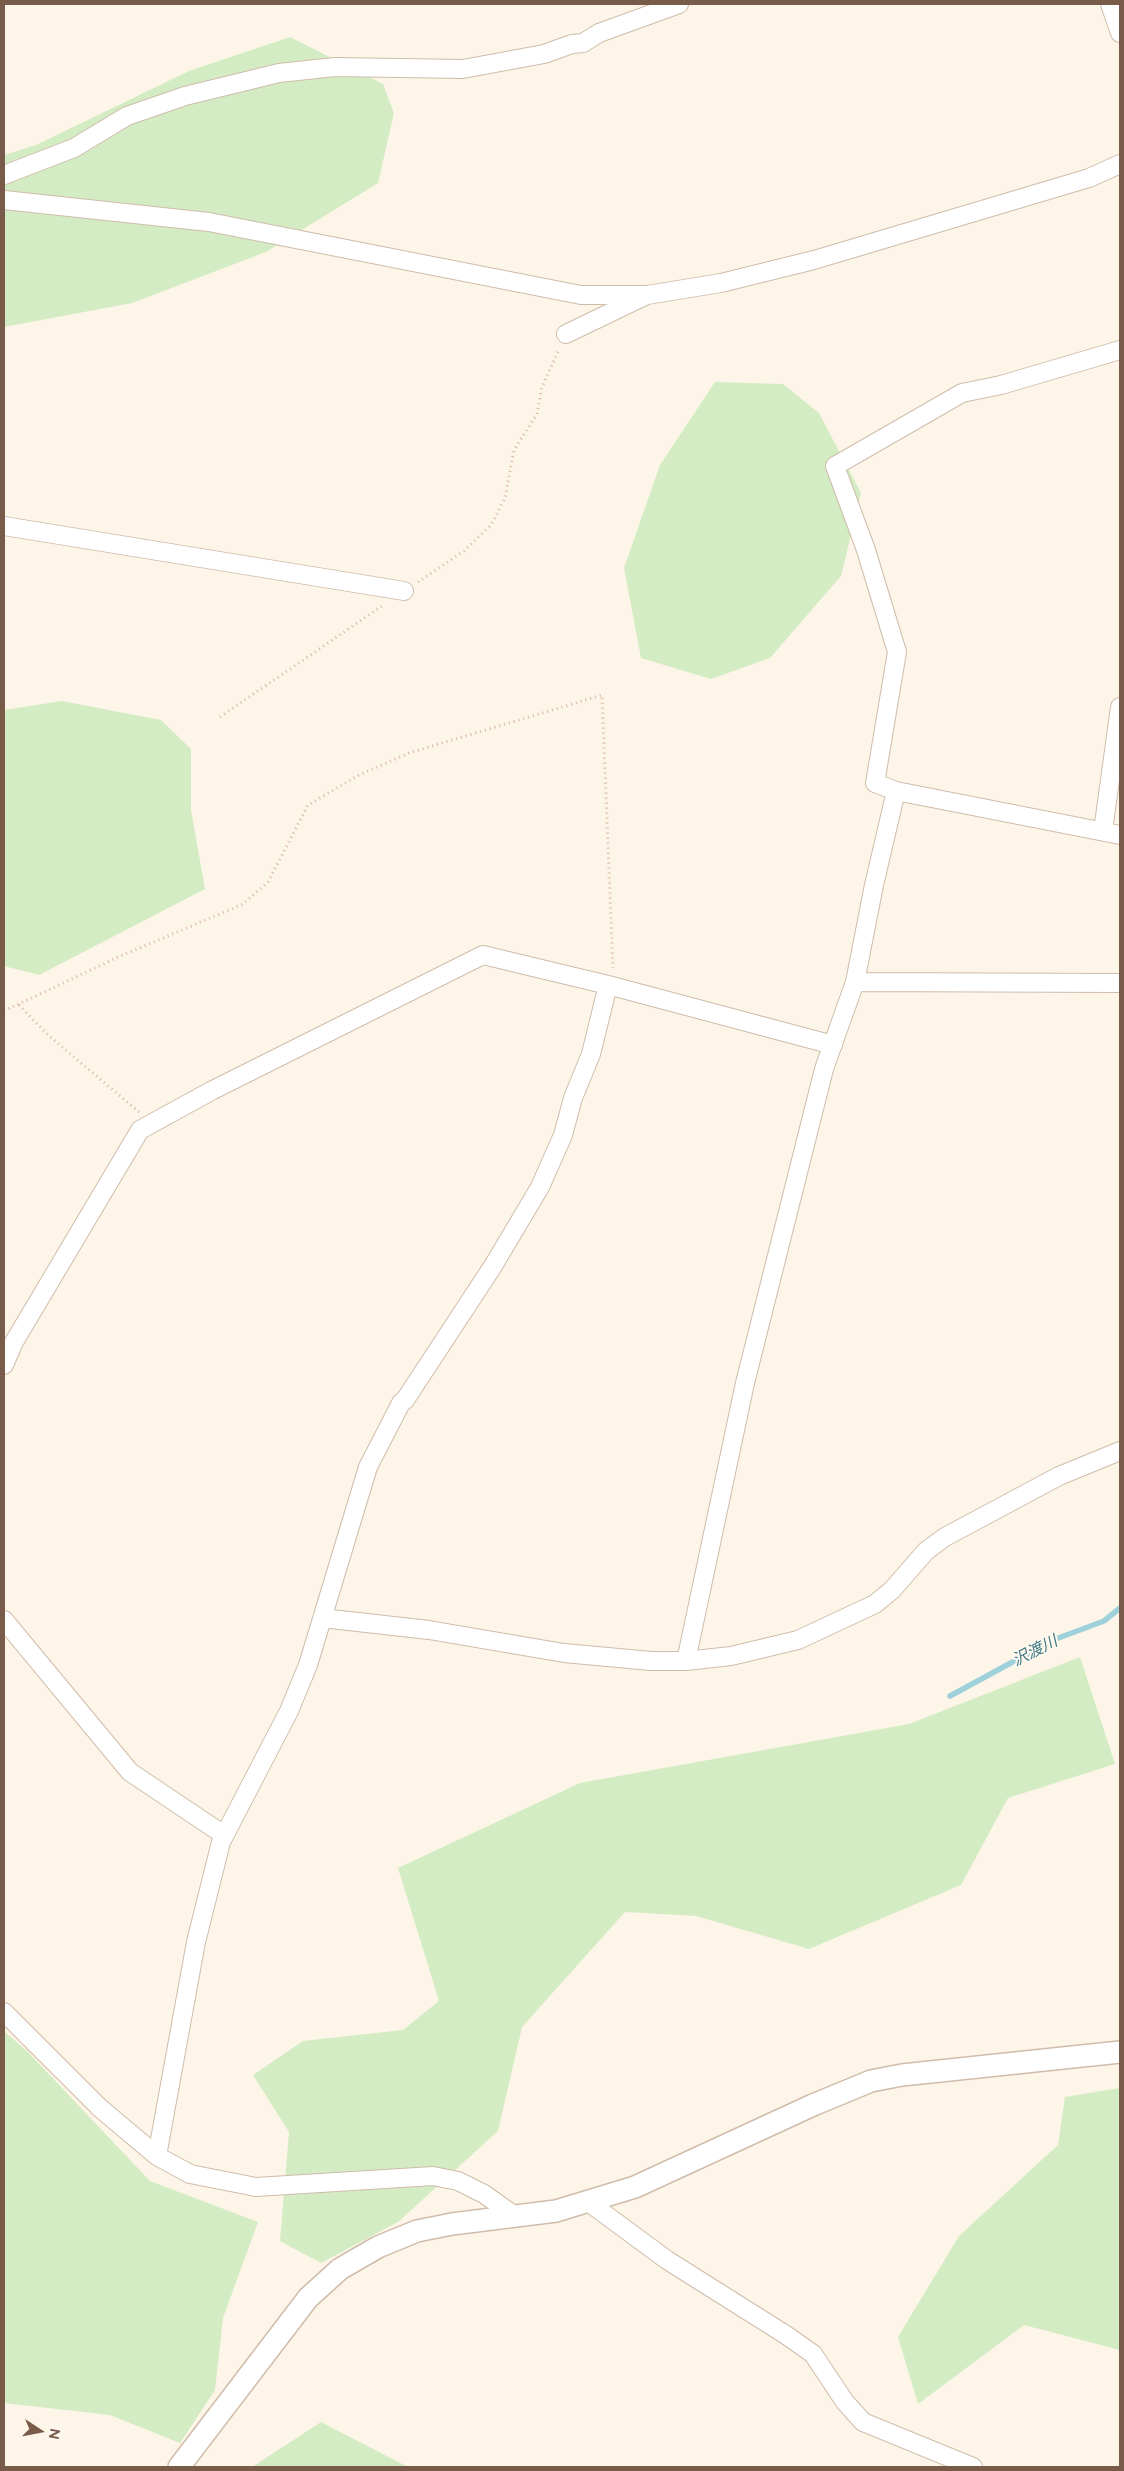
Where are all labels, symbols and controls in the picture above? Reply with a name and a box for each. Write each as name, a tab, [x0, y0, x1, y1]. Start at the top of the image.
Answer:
water label: 沢渡川	[1009, 1632, 1061, 1670]
north arrow	[15, 2406, 65, 2456]
text: N	[46, 2427, 64, 2441]

